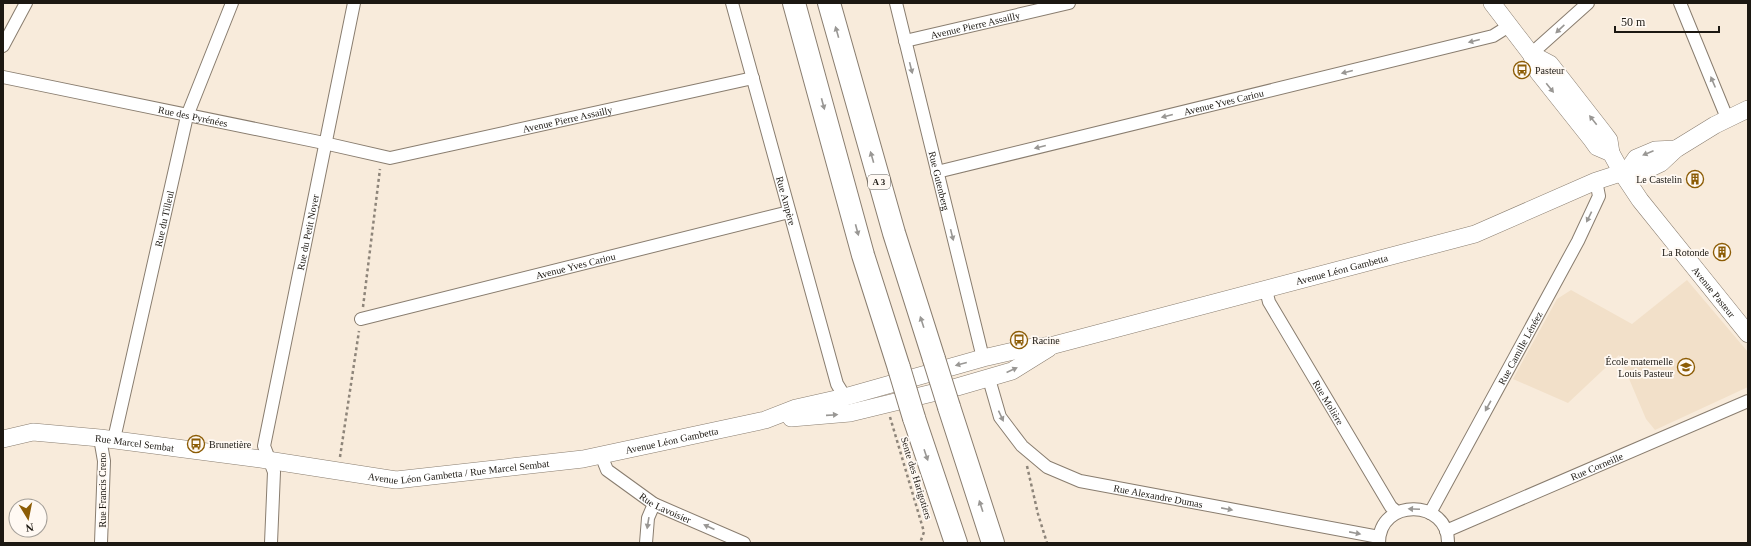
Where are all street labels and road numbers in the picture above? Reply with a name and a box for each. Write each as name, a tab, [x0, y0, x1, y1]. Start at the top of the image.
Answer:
street label: Avenue Pierre Assailly	[929, 10, 1021, 41]
street label: Avenue Yves Cariou	[1183, 87, 1265, 117]
street label: Rue des Pyrénées	[157, 104, 229, 129]
street label: Avenue Pierre Assailly	[522, 104, 613, 135]
street label: Rue Gutenberg	[927, 150, 952, 212]
street label: Rue Ampère	[774, 175, 798, 227]
road number: A 3	[868, 175, 890, 189]
street label: Rue du Tilleul	[153, 189, 176, 248]
street label: Rue du Petit Noyer	[295, 193, 321, 271]
street label: Avenue Yves Cariou	[534, 251, 617, 281]
street label: Avenue Léon Gambetta	[1294, 252, 1390, 287]
street label: Avenue Pasteur	[1690, 264, 1738, 320]
street label: Rue Camille Lénéez	[1496, 309, 1545, 387]
street label: Rue Molière	[1311, 378, 1346, 427]
street label: Avenue Léon Gambetta	[624, 425, 720, 456]
street label: Rue Marcel Sembat	[95, 433, 175, 454]
street label: Sente des Harigotiers	[899, 436, 934, 521]
street label: Rue Corneille	[1569, 450, 1625, 483]
street label: Rue Francis Creno	[97, 453, 108, 528]
street label: Avenue Léon Gambetta / Rue Marcel Sembat	[367, 458, 550, 486]
street label: Rue Alexandre Dumas	[1113, 482, 1204, 510]
street label: Rue Lavoisier	[637, 490, 693, 526]

